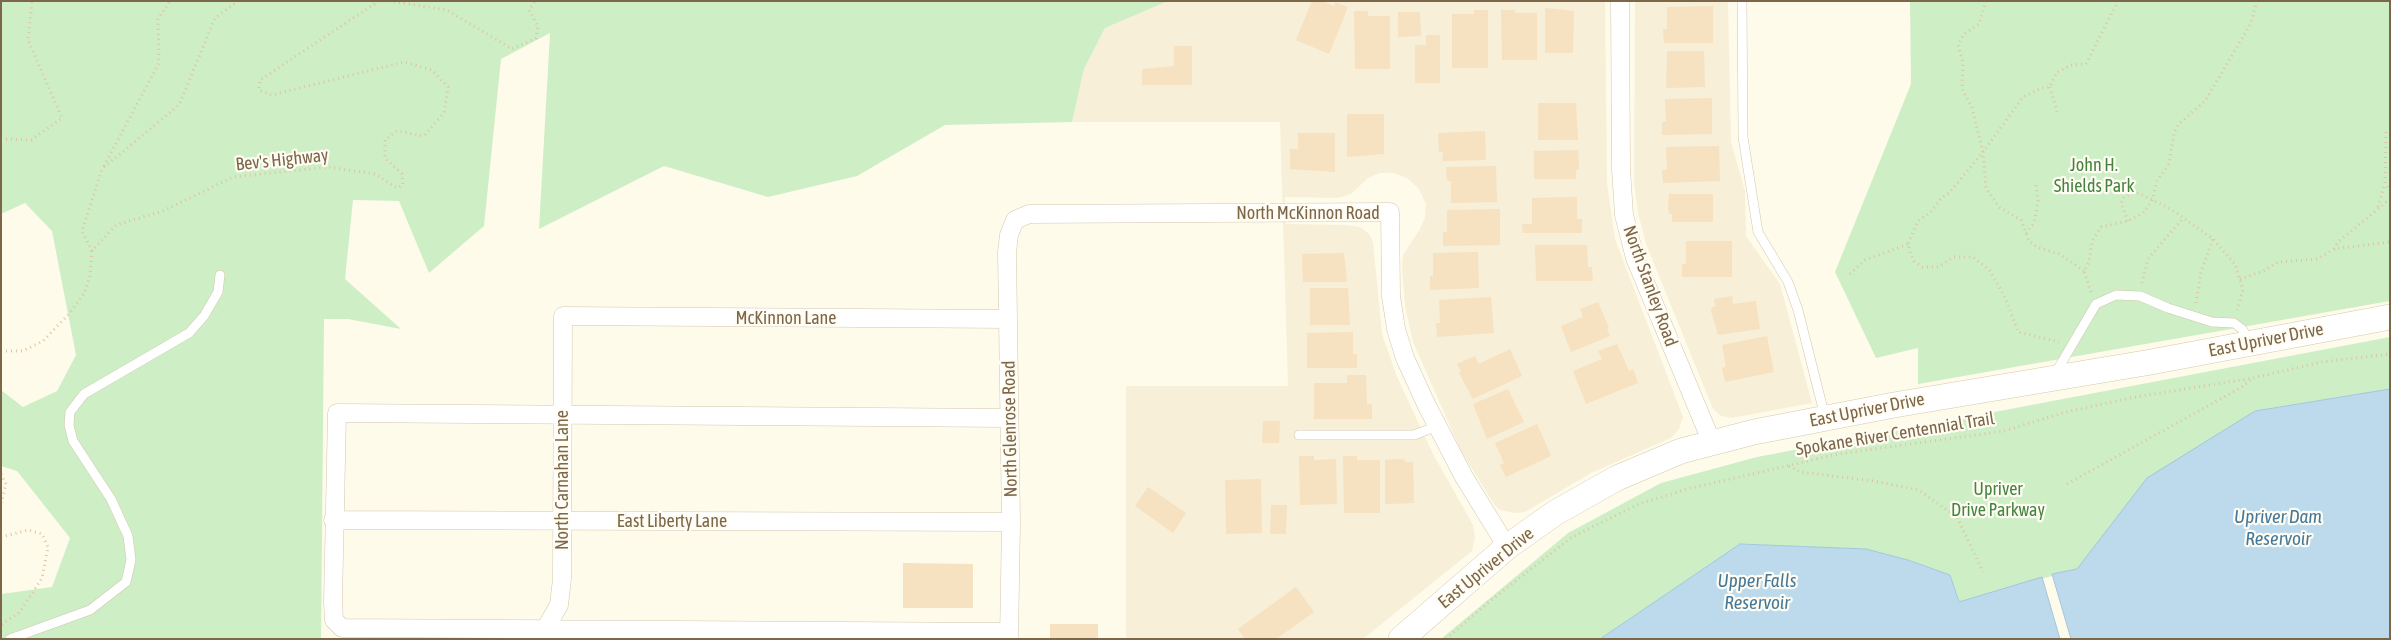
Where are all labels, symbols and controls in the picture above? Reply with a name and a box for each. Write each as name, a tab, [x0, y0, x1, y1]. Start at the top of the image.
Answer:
street label: Bev's Highway	[235, 144, 329, 176]
park label: John H. Shields Park	[2054, 154, 2134, 196]
street label: North McKinnon Road	[1236, 202, 1380, 224]
street label: North Stanley Road	[1618, 223, 1682, 349]
street label: McKinnon Lane	[735, 307, 837, 329]
street label: East Upriver Drive	[2207, 318, 2325, 362]
street label: North Glenrose Road	[998, 360, 1022, 498]
street label: East Upriver Drive	[1808, 388, 1926, 432]
street label: Spokane River Centennial Trail	[1794, 408, 1996, 460]
street label: North Carnahan Lane	[551, 410, 573, 550]
park label: Upriver Drive Parkway	[1951, 478, 2045, 520]
water label: Upriver Dam Reservoir	[2234, 506, 2322, 550]
street label: East Liberty Lane	[617, 510, 727, 532]
street label: East Upriver Drive	[1434, 523, 1538, 613]
water label: Upper Falls Reservoir	[1718, 570, 1796, 614]

